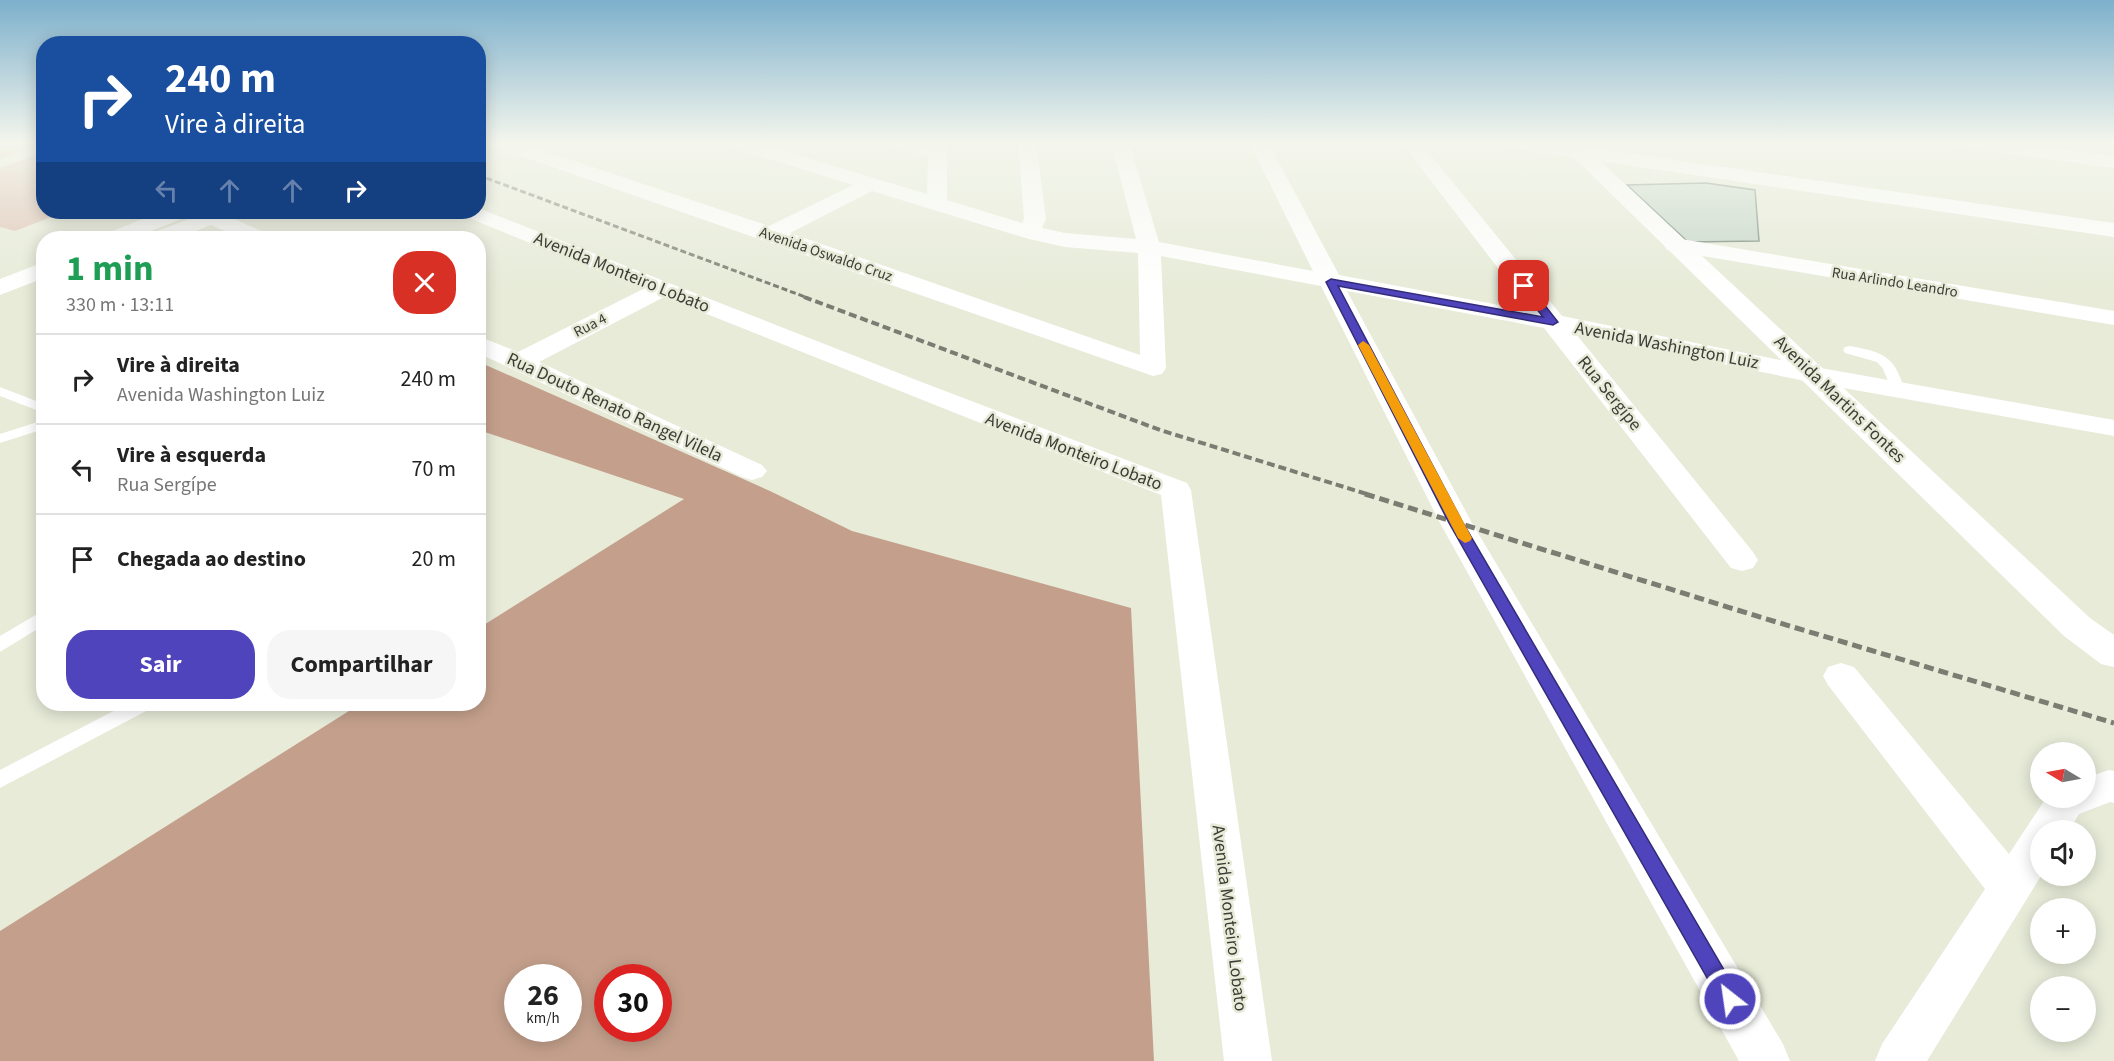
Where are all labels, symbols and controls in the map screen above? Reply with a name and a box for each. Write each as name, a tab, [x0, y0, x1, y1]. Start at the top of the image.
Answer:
text: 240 m	[165, 49, 276, 109]
icon: right	[66, 60, 144, 138]
text: Vire à direita	[165, 105, 305, 144]
icon: left	[150, 174, 183, 207]
icon: ahead	[213, 174, 246, 207]
icon: ahead	[276, 174, 309, 207]
icon: right	[339, 174, 372, 207]
street label: Avenida Oswaldo Cruz	[757, 222, 895, 287]
street label: Avenida Monteiro Lobato	[530, 226, 713, 319]
text: 1 min	[66, 243, 154, 294]
button: close	[393, 251, 456, 314]
pin	[1498, 260, 1549, 311]
street label: Rua Arlindo Leandro	[1830, 262, 1959, 303]
icon: arrive	[1507, 269, 1540, 302]
text: 330 m · 13:11	[66, 291, 174, 319]
street label: Rua 4	[570, 308, 611, 343]
street label: Avenida Washington Luiz	[1573, 315, 1761, 376]
street label: Avenida Martins Fontes	[1768, 330, 1911, 469]
street label: Rua Douto Renato Rangel Vilela	[503, 346, 727, 469]
text: Vire à direita	[117, 349, 240, 381]
street label: Rua Sergípe	[1572, 351, 1648, 436]
icon: right	[66, 363, 99, 396]
text: 240 m	[401, 363, 456, 395]
text: Avenida Washington Luiz	[117, 381, 325, 409]
street label: Avenida Monteiro Lobato	[982, 406, 1166, 497]
text: Vire à esquerda	[117, 439, 266, 471]
icon: left	[66, 453, 99, 486]
text: 70 m	[411, 453, 456, 485]
text: Rua Sergípe	[117, 471, 217, 499]
icon: arrive	[66, 543, 99, 576]
text: Chegada ao destino	[117, 543, 306, 575]
text: 20 m	[411, 543, 456, 575]
button: Sair	[66, 630, 255, 699]
button: Compartilhar	[267, 630, 456, 699]
north arrow	[2030, 742, 2096, 808]
map controls	[2030, 742, 2096, 1042]
button: sound	[2030, 820, 2096, 886]
street label: Avenida Monteiro Lobato	[1206, 823, 1253, 1013]
button: +	[2030, 898, 2096, 964]
speed limit sign: 30	[594, 964, 672, 1042]
position arrow	[1698, 967, 1762, 1031]
text: 26	[527, 974, 559, 1017]
button: −	[2030, 976, 2096, 1042]
text: km/h	[526, 1008, 560, 1029]

